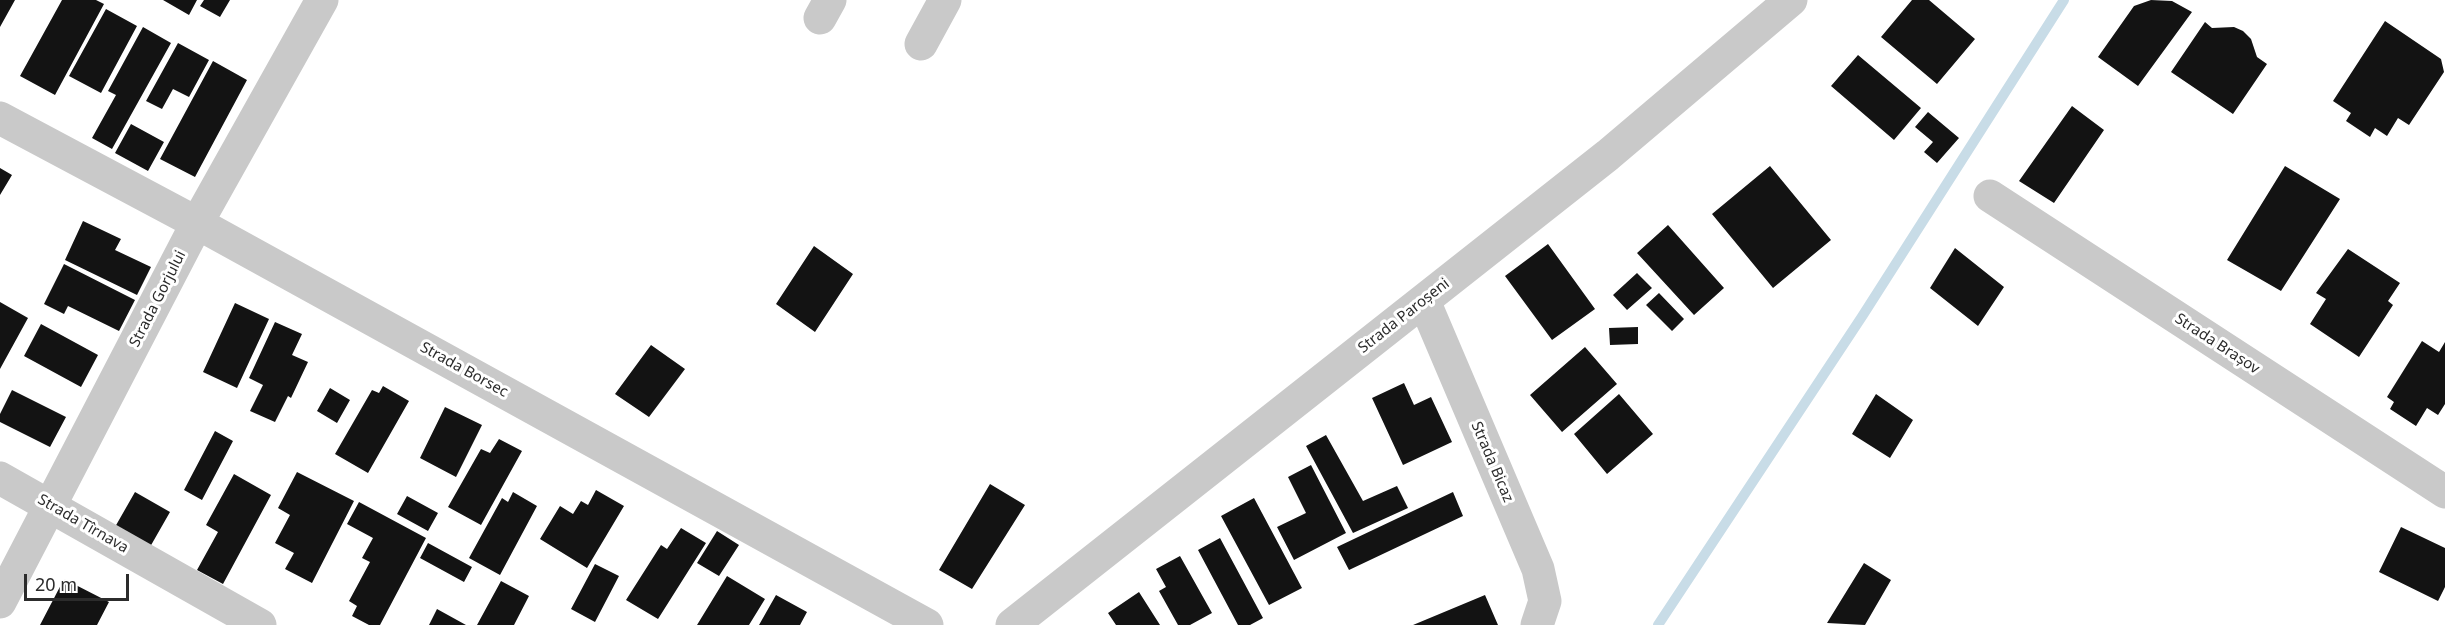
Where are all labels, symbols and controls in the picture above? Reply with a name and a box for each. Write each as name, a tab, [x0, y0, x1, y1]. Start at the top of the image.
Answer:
street label: Strada Gorjului	[126, 248, 190, 350]
street label: Strada Paroșeni	[1355, 275, 1453, 357]
street label: Strada Brașov	[2171, 310, 2263, 378]
street label: Strada Borsec	[417, 339, 511, 401]
street label: Strada Bicaz	[1467, 419, 1517, 505]
street label: Strada Tîrnava	[34, 491, 132, 557]
scale bar	[27, 562, 132, 600]
text: 20 m	[35, 572, 77, 596]

